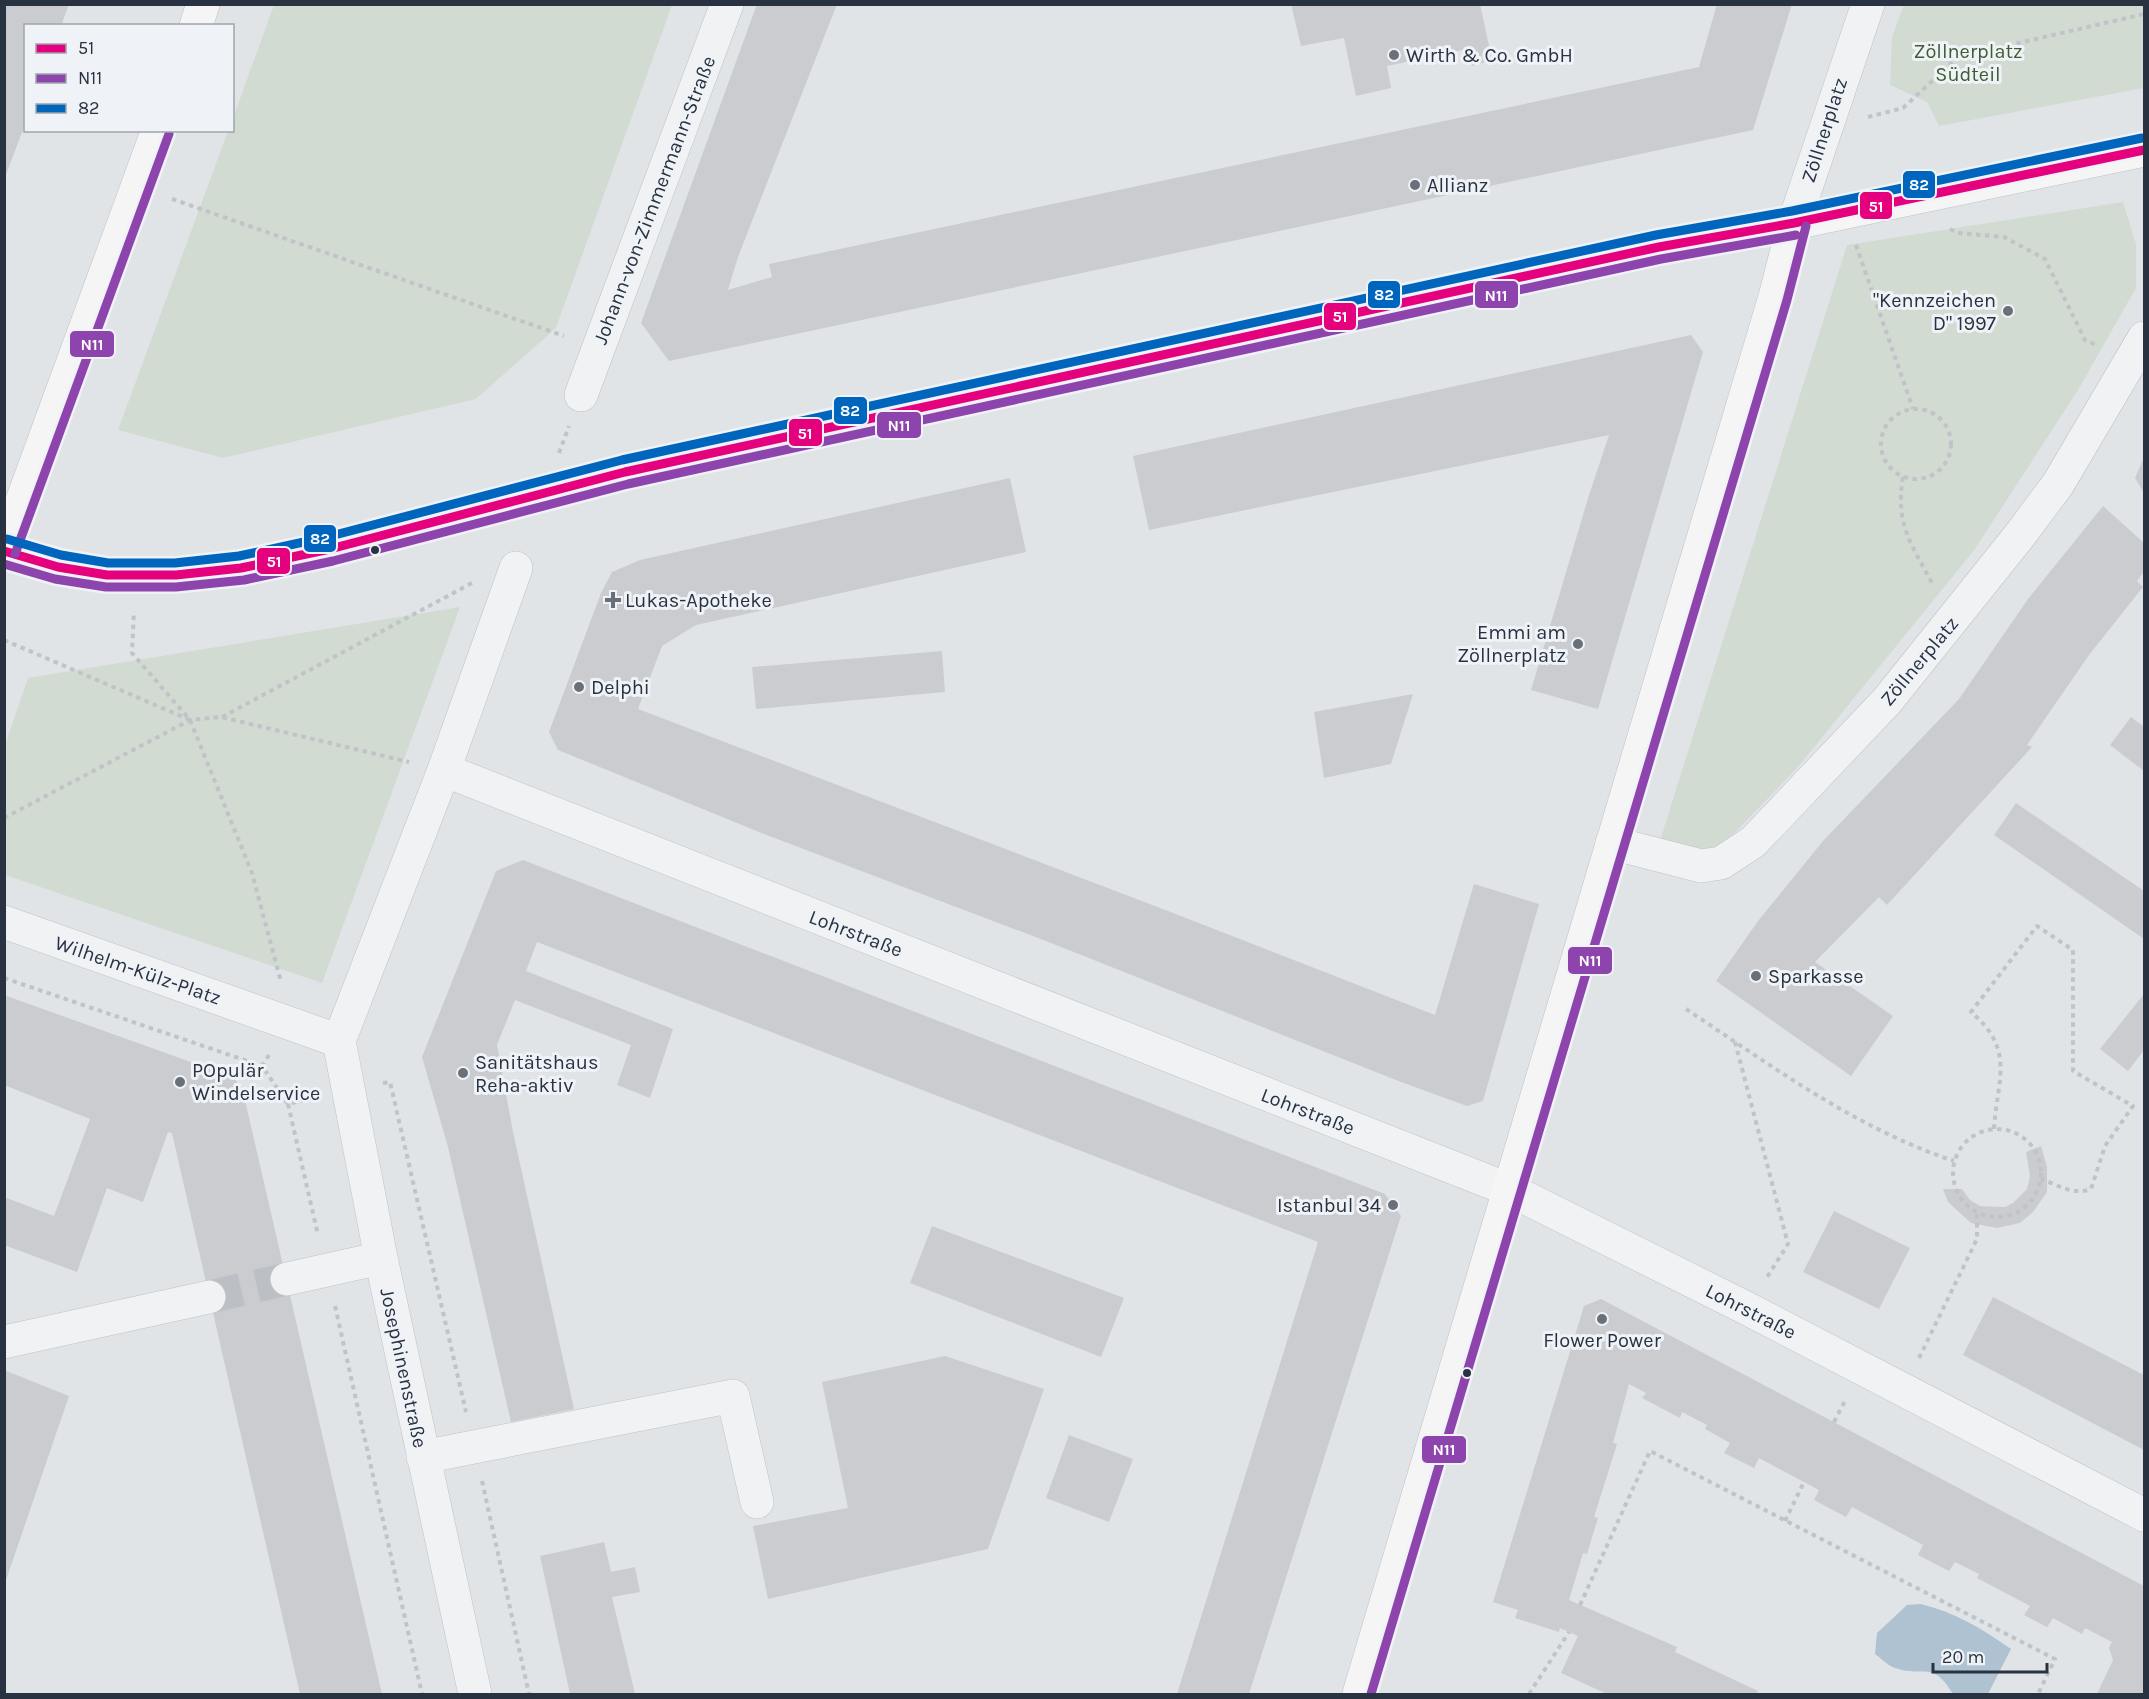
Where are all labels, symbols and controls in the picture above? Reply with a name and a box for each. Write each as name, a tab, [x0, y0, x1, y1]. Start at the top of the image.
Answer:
legend	[24, 24, 234, 132]
text: 51	[78, 37, 94, 59]
park label: Zöllnerplatz Südteil	[1914, 40, 2022, 86]
place label: Wirth & Co. GmbH	[1406, 44, 1573, 67]
marker: Wirth & Co. GmbH	[1387, 48, 1401, 62]
street label: Johann-von-Zimmermann-Straße	[589, 53, 720, 348]
text: N11	[78, 67, 102, 89]
street label: Zöllnerplatz	[1797, 75, 1852, 185]
text: 82	[78, 97, 100, 119]
line badge: 82	[1902, 170, 1936, 199]
place label: Allianz	[1427, 174, 1488, 197]
text: 82	[1909, 175, 1929, 194]
marker: Allianz	[1408, 178, 1422, 192]
line badge: 51	[1859, 191, 1893, 220]
text: 51	[1868, 197, 1884, 216]
line badge: 82	[1367, 280, 1401, 309]
line badge: N11	[1474, 280, 1519, 309]
text: 82	[1374, 285, 1394, 304]
text: N11	[1485, 286, 1507, 305]
place label: "Kennzeichen D" 1997	[1873, 289, 1997, 335]
line badge: 51	[1323, 302, 1357, 331]
marker: "Kennzeichen D" 1997	[2001, 304, 2015, 318]
text: 51	[1332, 307, 1348, 326]
line badge: N11	[69, 330, 115, 358]
text: N11	[81, 335, 103, 354]
line badge: 82	[833, 396, 868, 425]
text: 82	[840, 401, 860, 420]
line badge: N11	[876, 411, 922, 439]
text: N11	[888, 416, 910, 435]
line badge: 51	[788, 418, 823, 447]
text: 51	[797, 424, 813, 443]
line badge: 82	[303, 524, 337, 553]
text: 82	[310, 529, 330, 548]
unlabelled marker	[369, 544, 381, 556]
line badge: 51	[256, 547, 291, 575]
text: 51	[266, 552, 282, 571]
place label: Lukas-Apotheke	[625, 589, 772, 612]
marker: Lukas-Apotheke	[606, 593, 620, 607]
street label: Zöllnerplatz	[1876, 612, 1963, 710]
place label: Emmi am Zöllnerplatz	[1457, 621, 1566, 667]
marker: Emmi am Zöllnerplatz	[1571, 637, 1585, 651]
place label: Delphi	[591, 676, 650, 699]
marker: Delphi	[572, 680, 586, 694]
street label: Lohrstraße	[806, 905, 906, 962]
street label: Wilhelm-Külz-Platz	[52, 931, 224, 1010]
line badge: N11	[1567, 946, 1613, 975]
text: N11	[1579, 951, 1601, 970]
place label: Sparkasse	[1768, 965, 1864, 988]
marker: Sparkasse	[1749, 969, 1763, 983]
place label: Sanitätshaus Reha-aktiv	[475, 1051, 598, 1097]
place label: POpulär Windelservice	[192, 1059, 320, 1105]
marker: Sanitätshaus Reha-aktiv	[456, 1066, 470, 1080]
marker: POpulär Windelservice	[173, 1075, 187, 1089]
street label: Lohrstraße	[1258, 1083, 1358, 1140]
place label: Istanbul 34	[1277, 1194, 1381, 1217]
marker: Istanbul 34	[1386, 1198, 1400, 1212]
street label: Lohrstraße	[1702, 1279, 1800, 1344]
street label: Josephinenstraße	[375, 1286, 432, 1450]
marker: Flower Power	[1595, 1312, 1609, 1326]
place label: Flower Power	[1543, 1329, 1662, 1352]
unlabelled marker	[1461, 1367, 1473, 1379]
line badge: N11	[1421, 1435, 1467, 1464]
text: N11	[1433, 1440, 1455, 1459]
scale bar	[1933, 1636, 2047, 1674]
text: 20 m	[1942, 1646, 1984, 1668]

